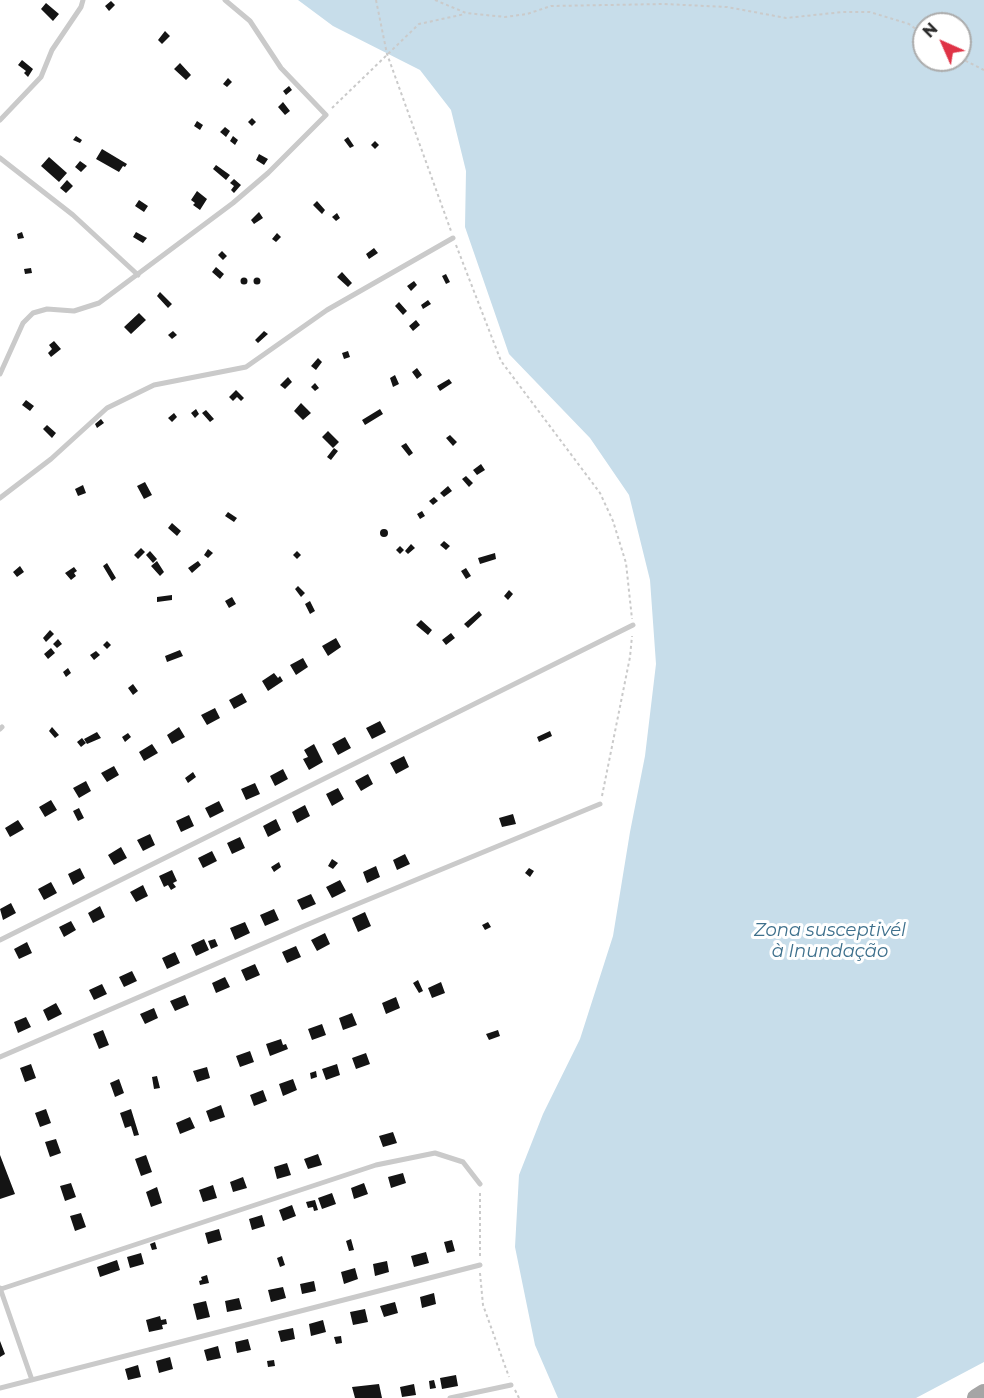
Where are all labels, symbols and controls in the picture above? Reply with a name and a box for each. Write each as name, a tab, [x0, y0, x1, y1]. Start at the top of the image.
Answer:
north arrow	[912, 12, 972, 72]
text: N	[919, 19, 942, 42]
water label: Zona susceptivél à Inundação	[754, 920, 906, 962]

